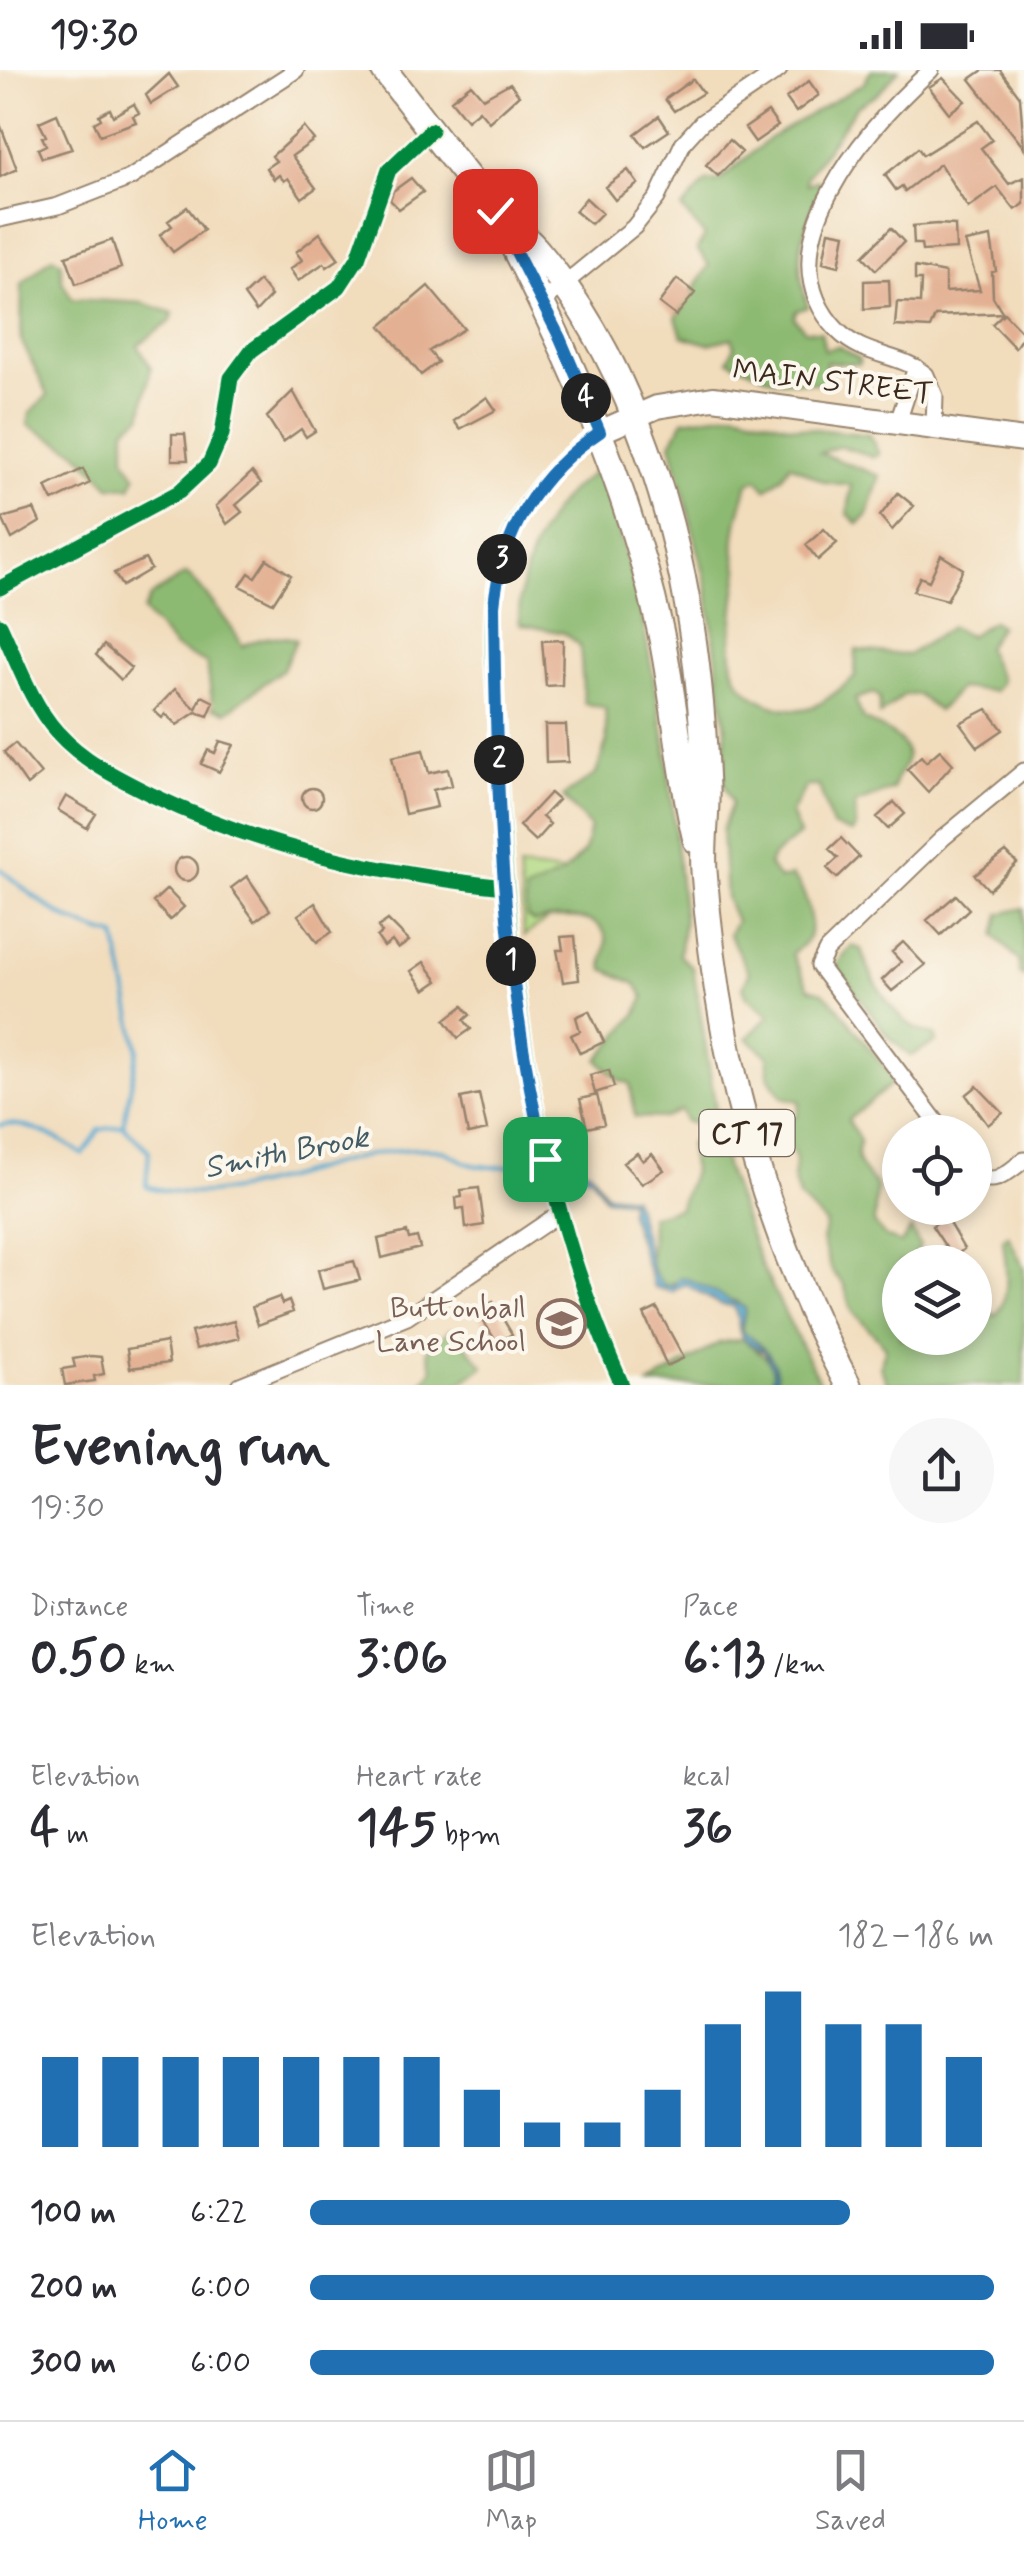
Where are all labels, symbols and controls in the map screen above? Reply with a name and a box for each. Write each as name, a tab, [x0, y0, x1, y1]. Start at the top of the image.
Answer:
text: 19:30	[50, 11, 139, 60]
pin	[453, 169, 538, 254]
icon: check	[468, 184, 523, 239]
street label: MAIN STREET	[730, 351, 935, 414]
pin: 4	[561, 373, 611, 423]
text: 4	[578, 379, 594, 416]
pin: 3	[477, 534, 527, 584]
text: 3	[496, 540, 508, 577]
pin: 2	[474, 735, 524, 785]
text: 2	[492, 741, 506, 778]
pin: 1	[486, 936, 536, 986]
text: 1	[505, 942, 517, 979]
road number: CT 17	[700, 1110, 794, 1156]
map controls	[882, 1115, 992, 1355]
button: locate	[882, 1115, 992, 1225]
water label: Smith Brook	[201, 1116, 374, 1189]
pin	[503, 1117, 588, 1202]
icon: arrive	[518, 1132, 573, 1187]
button: layers	[882, 1245, 992, 1355]
place label: Buttonball Lane School	[376, 1289, 526, 1362]
school or university icon: Buttonball Lane School	[535, 1298, 587, 1350]
text: Evening run	[30, 1413, 330, 1485]
button: share	[889, 1418, 994, 1523]
text: 19:30	[30, 1487, 105, 1529]
text: Distance	[30, 1589, 128, 1626]
text: Time	[356, 1589, 415, 1626]
text: Pace	[683, 1589, 738, 1626]
text: 0.50	[30, 1626, 127, 1692]
text: 3:06	[356, 1626, 448, 1692]
text: 6:13	[683, 1626, 765, 1692]
text: km	[127, 1647, 175, 1684]
text: /km	[765, 1647, 826, 1684]
text: Elevation	[30, 1759, 140, 1796]
text: Heart rate	[356, 1759, 482, 1796]
text: kcal	[683, 1759, 730, 1796]
text: 4	[30, 1796, 59, 1862]
text: 145	[356, 1796, 437, 1862]
text: 36	[683, 1796, 733, 1862]
text: m	[59, 1817, 89, 1854]
text: bpm	[437, 1817, 501, 1854]
text: Elevation	[30, 1915, 156, 1957]
text: 182–186 m	[837, 1915, 994, 1957]
text: 100 m	[30, 2192, 116, 2234]
text: 6:22	[190, 2192, 248, 2234]
text: 200 m	[30, 2267, 117, 2309]
text: 6:00	[190, 2267, 251, 2309]
text: 300 m	[30, 2342, 116, 2384]
text: 6:00	[190, 2342, 251, 2384]
tab: Home	[138, 2443, 208, 2540]
tab: Map	[484, 2443, 539, 2540]
tab: Saved	[815, 2443, 886, 2540]

